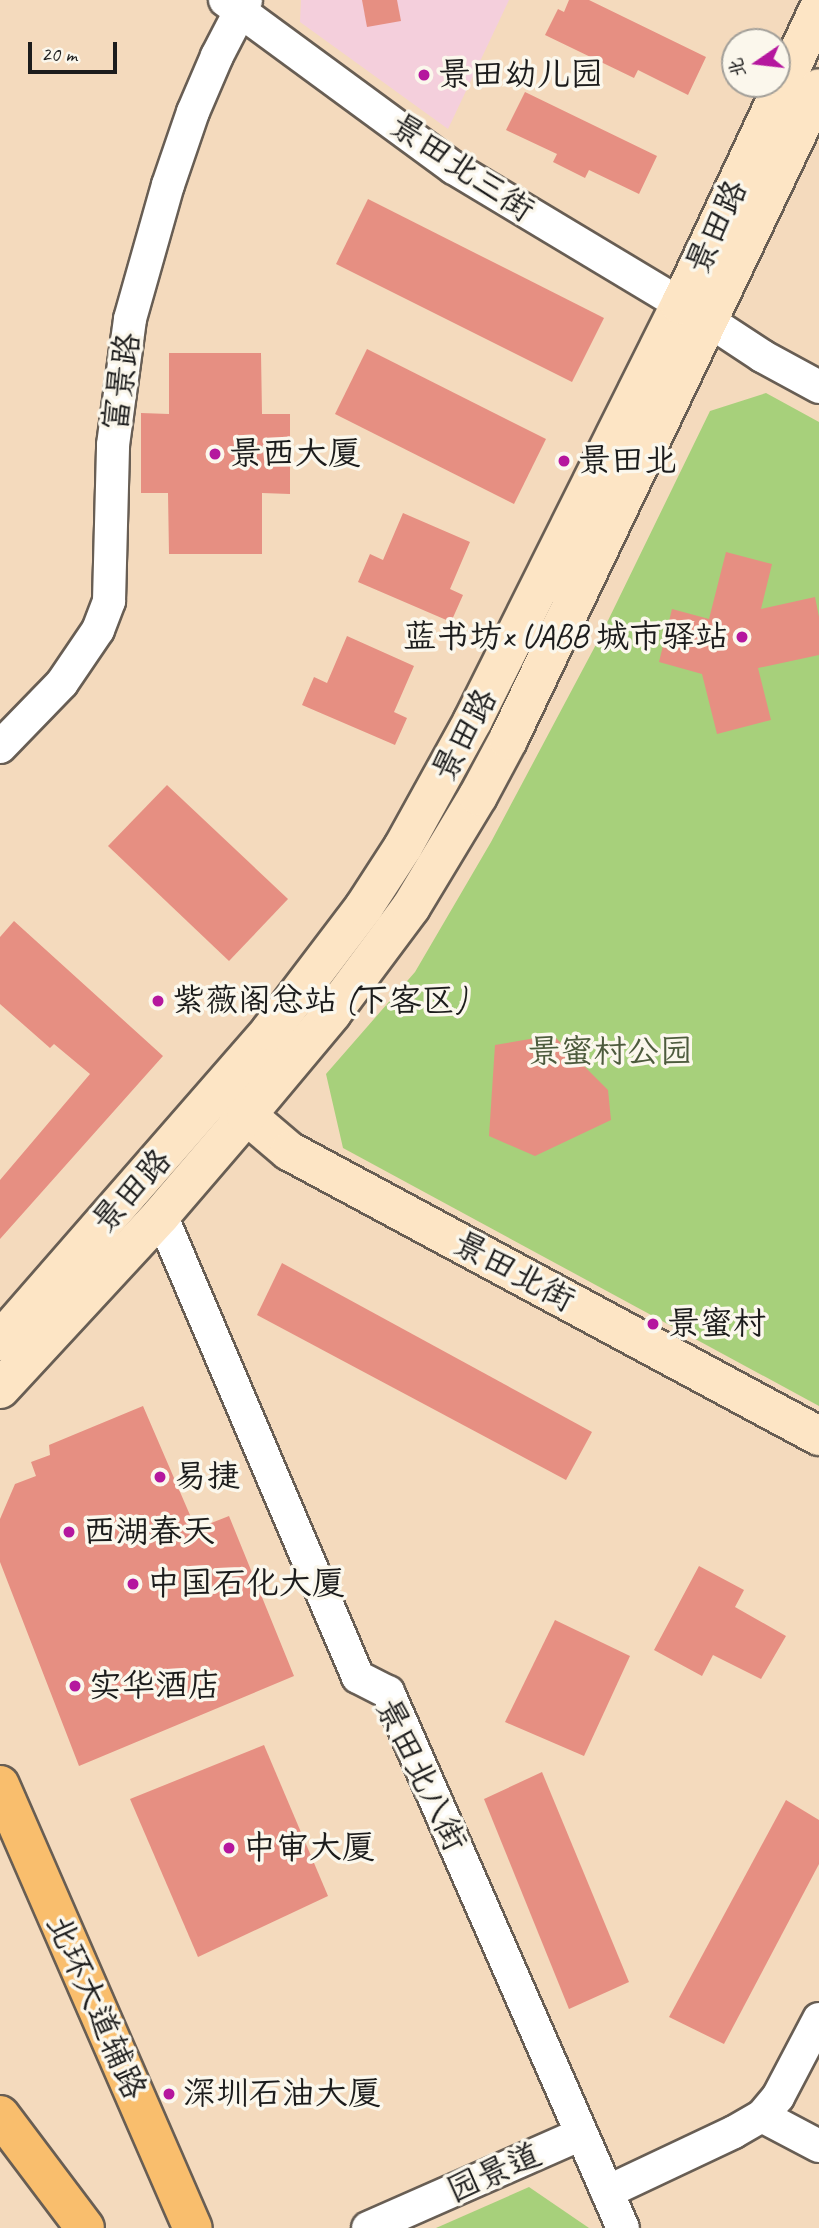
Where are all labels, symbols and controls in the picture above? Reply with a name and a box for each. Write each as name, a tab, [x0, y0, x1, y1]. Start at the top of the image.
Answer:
scale bar	[32, 28, 121, 72]
north arrow	[721, 28, 791, 98]
text: 20 m	[41, 41, 77, 67]
place label: 景田幼儿园	[438, 55, 603, 95]
text: 北	[724, 55, 752, 80]
marker: 景田幼儿园	[416, 67, 432, 83]
street label: 景田北三街	[383, 105, 541, 231]
street label: 景田路	[678, 174, 756, 280]
street label: 富景路	[96, 330, 148, 434]
place label: 景西大厦	[229, 434, 361, 474]
place label: 景田北	[578, 441, 677, 481]
marker: 景西大厦	[207, 446, 223, 462]
marker: 景田北	[556, 453, 572, 469]
place label: 蓝书坊x UABB 城市驿站	[403, 617, 728, 657]
marker: 蓝书坊x UABB 城市驿站	[734, 629, 750, 645]
street label: 景田路	[424, 682, 506, 788]
place label: 紫薇阁总站 (下客区)	[172, 981, 466, 1021]
marker: 紫薇阁总站 (下客区)	[150, 993, 166, 1009]
park label: 景蜜村公园	[528, 1032, 692, 1072]
street label: 景田路	[84, 1141, 180, 1241]
street label: 景田北街	[446, 1224, 582, 1320]
place label: 景蜜村	[667, 1304, 766, 1344]
marker: 景蜜村	[645, 1316, 661, 1332]
place label: 易捷	[174, 1457, 240, 1497]
marker: 易捷	[152, 1469, 168, 1485]
place label: 西湖春天	[83, 1512, 215, 1552]
marker: 西湖春天	[61, 1524, 77, 1540]
place label: 中国石化大厦	[147, 1564, 345, 1604]
marker: 中国石化大厦	[125, 1576, 141, 1592]
place label: 实华酒店	[89, 1666, 221, 1706]
marker: 实华酒店	[67, 1678, 83, 1694]
street label: 景田北八街	[367, 1692, 475, 1858]
place label: 中审大厦	[243, 1828, 375, 1868]
marker: 中审大厦	[221, 1840, 237, 1856]
street label: 北环大道辅路	[38, 1909, 154, 2105]
place label: 深圳石油大厦	[183, 2074, 381, 2114]
marker: 深圳石油大厦	[161, 2086, 177, 2102]
street label: 园景道	[441, 2135, 547, 2211]

